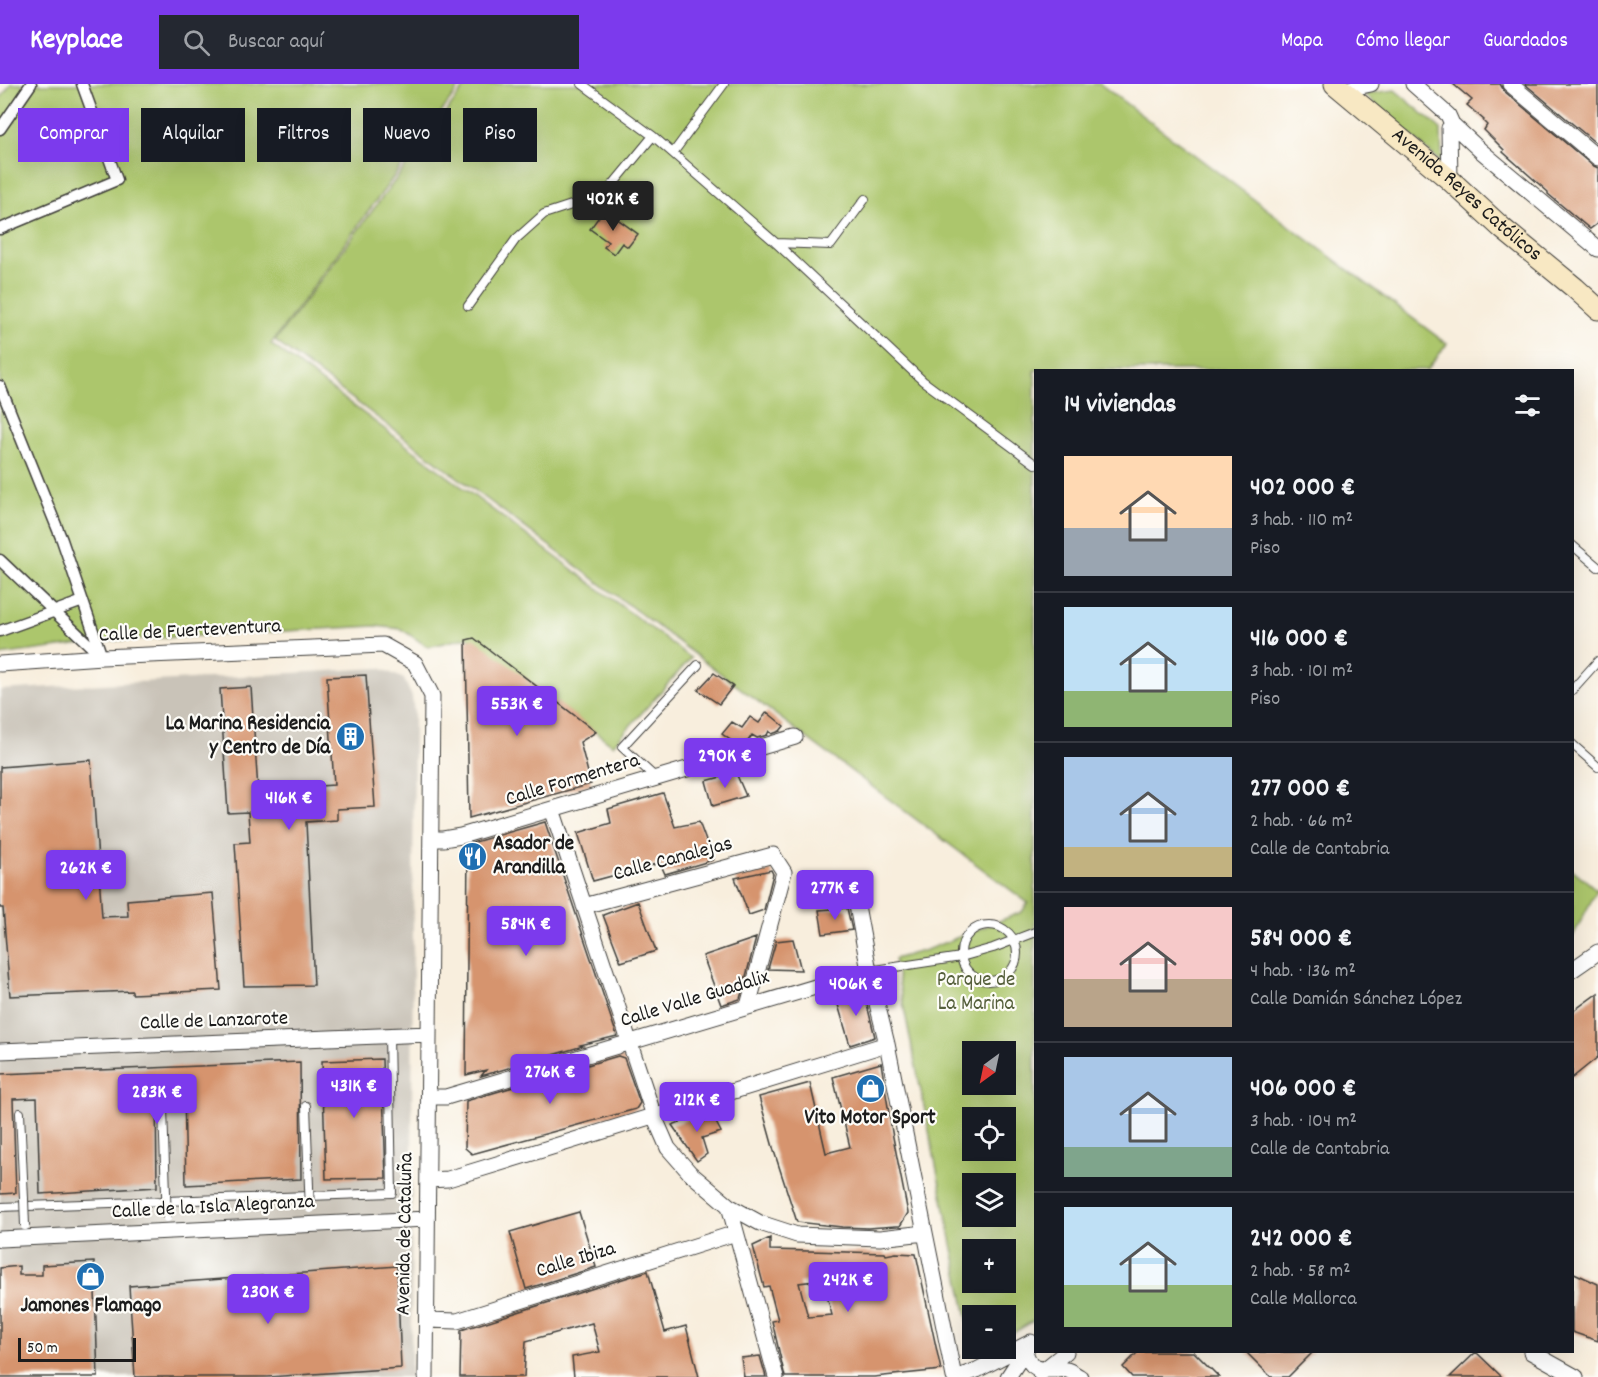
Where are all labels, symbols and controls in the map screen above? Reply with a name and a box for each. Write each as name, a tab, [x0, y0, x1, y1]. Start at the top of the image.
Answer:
search box	[159, 15, 579, 69]
text: Keyplace	[30, 22, 123, 62]
icon: search	[180, 26, 213, 59]
text: Buscar aquí	[228, 27, 323, 58]
text: Mapa	[1281, 27, 1323, 57]
text: Cómo llegar	[1356, 27, 1450, 57]
text: Guardados	[1483, 27, 1568, 57]
chip: Comprar	[18, 108, 129, 162]
chip: Alquilar	[141, 108, 245, 162]
chip: Filtros	[257, 108, 351, 162]
chip: Nuevo	[363, 108, 451, 162]
chip: Piso	[463, 108, 537, 162]
street label: Avenida Reyes Católicos	[1384, 121, 1548, 270]
pin: 402K €	[564, 181, 662, 232]
text: 402K €	[587, 186, 639, 214]
text: 14 viviendas	[1064, 387, 1176, 424]
icon: filters	[1511, 389, 1544, 422]
text: 402 000 €	[1250, 470, 1355, 507]
icon: home	[1112, 480, 1184, 552]
text: 3 hab. · 110 m²	[1250, 507, 1353, 535]
text: Piso	[1250, 535, 1280, 563]
street label: Calle de Fuerteventura	[98, 612, 283, 652]
text: 416 000 €	[1250, 621, 1348, 658]
icon: home	[1112, 631, 1184, 703]
text: 3 hab. · 101 m²	[1250, 658, 1353, 686]
pin: 553K €	[468, 686, 566, 737]
text: Piso	[1250, 686, 1280, 714]
text: 553K €	[491, 691, 543, 719]
place label: La Marina Residencia y Centro de Día	[166, 710, 331, 764]
building icon: La Marina Residencia y Centro de Día	[335, 721, 367, 753]
pin: 290K €	[676, 738, 774, 789]
text: 290K €	[698, 743, 752, 771]
street label: Calle Formentera	[502, 746, 645, 816]
text: 277 000 €	[1250, 771, 1350, 808]
pin: 416K €	[240, 780, 338, 831]
icon: home	[1112, 781, 1184, 853]
text: 416K €	[265, 785, 313, 813]
text: 2 hab. · 66 m²	[1250, 808, 1353, 836]
place label: Asador de Arandilla	[493, 830, 574, 884]
street label: Calle Canalejas	[610, 830, 736, 890]
text: Calle de Cantabria	[1250, 836, 1389, 864]
restaurant icon: Asador de Arandilla	[456, 841, 488, 873]
pin: 262K €	[37, 850, 135, 901]
text: 262K €	[60, 855, 112, 883]
pin: 277K €	[786, 870, 884, 921]
text: 277K €	[810, 875, 860, 903]
pin: 584K €	[477, 906, 575, 957]
text: 584K €	[501, 911, 551, 939]
text: 584 000 €	[1250, 921, 1352, 958]
icon: home	[1112, 931, 1184, 1003]
text: 4 hab. · 136 m²	[1250, 958, 1356, 986]
street label: Calle Valle Guadalix	[617, 963, 773, 1037]
pin: 406K €	[807, 966, 905, 1017]
park label: Parque de La Marina	[937, 966, 1015, 1020]
text: 406K €	[829, 971, 883, 999]
text: Calle Damián Sánchez López	[1250, 986, 1462, 1014]
street label: Calle de Lanzarote	[139, 1004, 289, 1040]
north arrow	[962, 1041, 1016, 1095]
map controls	[962, 1041, 1016, 1359]
pin: 276K €	[501, 1054, 599, 1105]
text: 276K €	[524, 1059, 576, 1087]
pin: 431K €	[305, 1068, 403, 1119]
text: 406 000 €	[1250, 1071, 1357, 1108]
shop icon: Vito Motor Sport	[854, 1072, 886, 1104]
text: 431K €	[331, 1073, 377, 1101]
pin: 283K €	[108, 1074, 206, 1125]
text: 283K €	[132, 1079, 182, 1107]
icon: home	[1112, 1081, 1184, 1153]
pin: 212K €	[648, 1082, 746, 1133]
text: 212K €	[674, 1087, 720, 1115]
place label: Vito Motor Sport	[804, 1104, 936, 1134]
button: locate	[962, 1107, 1016, 1161]
text: 3 hab. · 104 m²	[1250, 1108, 1357, 1136]
text: Calle de Cantabria	[1250, 1136, 1389, 1164]
street label: Avenida de Cataluña	[390, 1151, 422, 1316]
button: layers	[962, 1173, 1016, 1227]
street label: Calle de la Isla Alegranza	[111, 1188, 316, 1228]
text: 242 000 €	[1250, 1221, 1352, 1258]
icon: home	[1112, 1231, 1184, 1303]
street label: Calle Ibiza	[533, 1234, 620, 1287]
button: +	[962, 1239, 1016, 1293]
text: 2 hab. · 58 m²	[1250, 1258, 1350, 1286]
shop icon: Jamones Flamago	[75, 1260, 107, 1292]
pin: 242K €	[799, 1262, 897, 1313]
text: 242K €	[823, 1267, 873, 1295]
pin: 230K €	[219, 1274, 317, 1325]
text: 230K €	[241, 1279, 295, 1307]
text: Calle Mallorca	[1250, 1286, 1357, 1314]
place label: Jamones Flamago	[21, 1292, 161, 1322]
button: −	[962, 1305, 1016, 1359]
scale bar	[18, 1335, 136, 1362]
text: 50 m	[27, 1337, 58, 1360]

